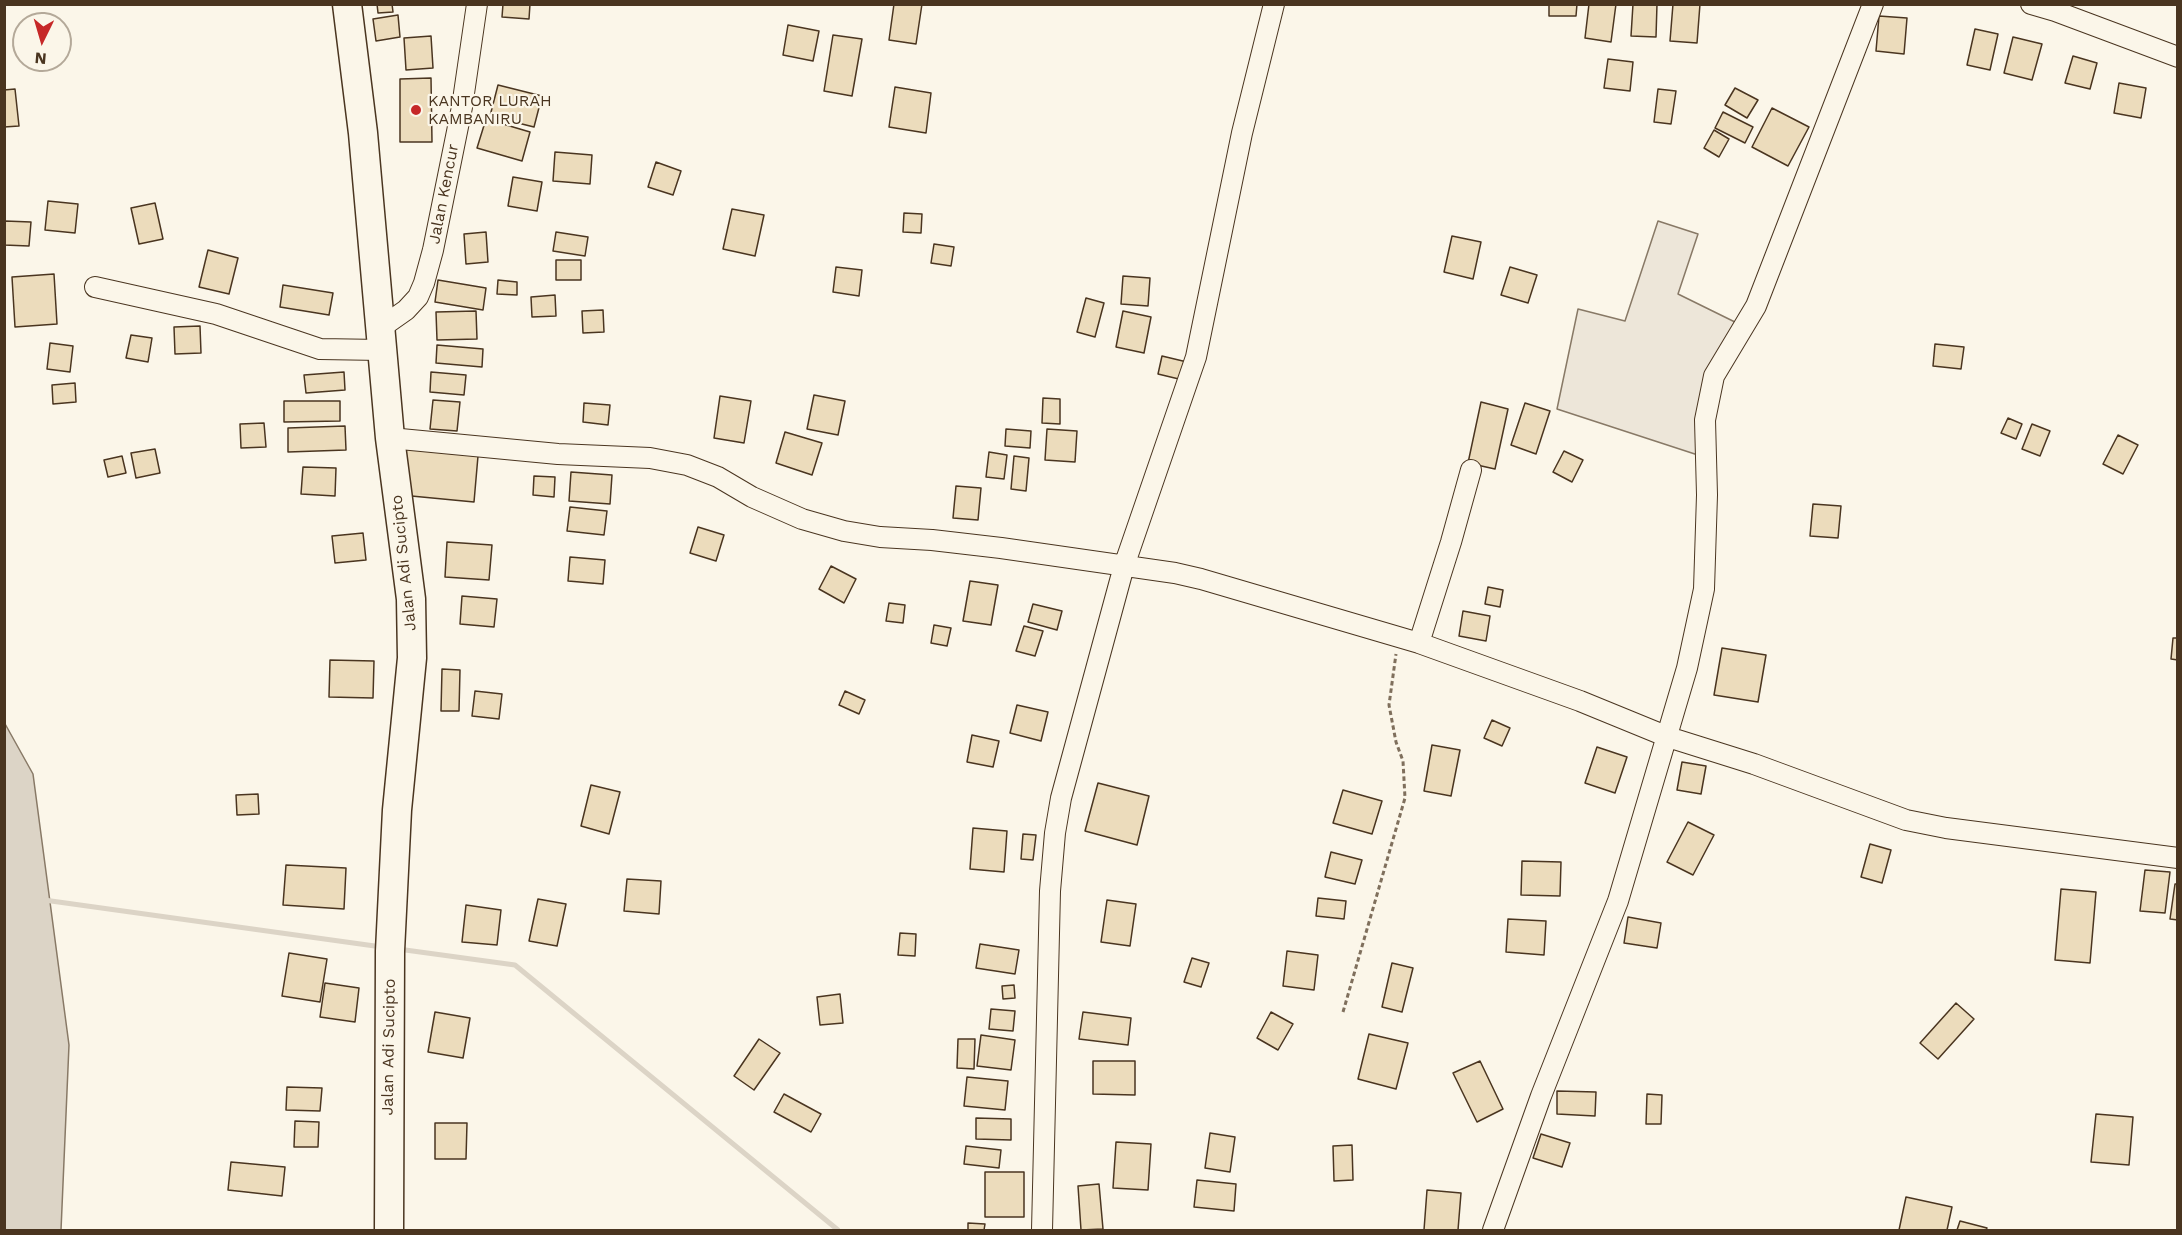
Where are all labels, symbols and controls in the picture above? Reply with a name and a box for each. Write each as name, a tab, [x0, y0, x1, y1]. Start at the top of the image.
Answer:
north arrow	[12, 12, 72, 72]
text: N	[34, 48, 47, 68]
place label: KANTOR LURAH KAMBANIRU	[428, 91, 552, 129]
marker: KANTOR LURAH KAMBANIRU	[409, 103, 423, 117]
street label: Jalan Kencur	[425, 142, 463, 246]
street label: Jalan Adi Sucipto	[387, 494, 421, 632]
street label: Jalan Adi Sucipto	[378, 978, 400, 1116]

